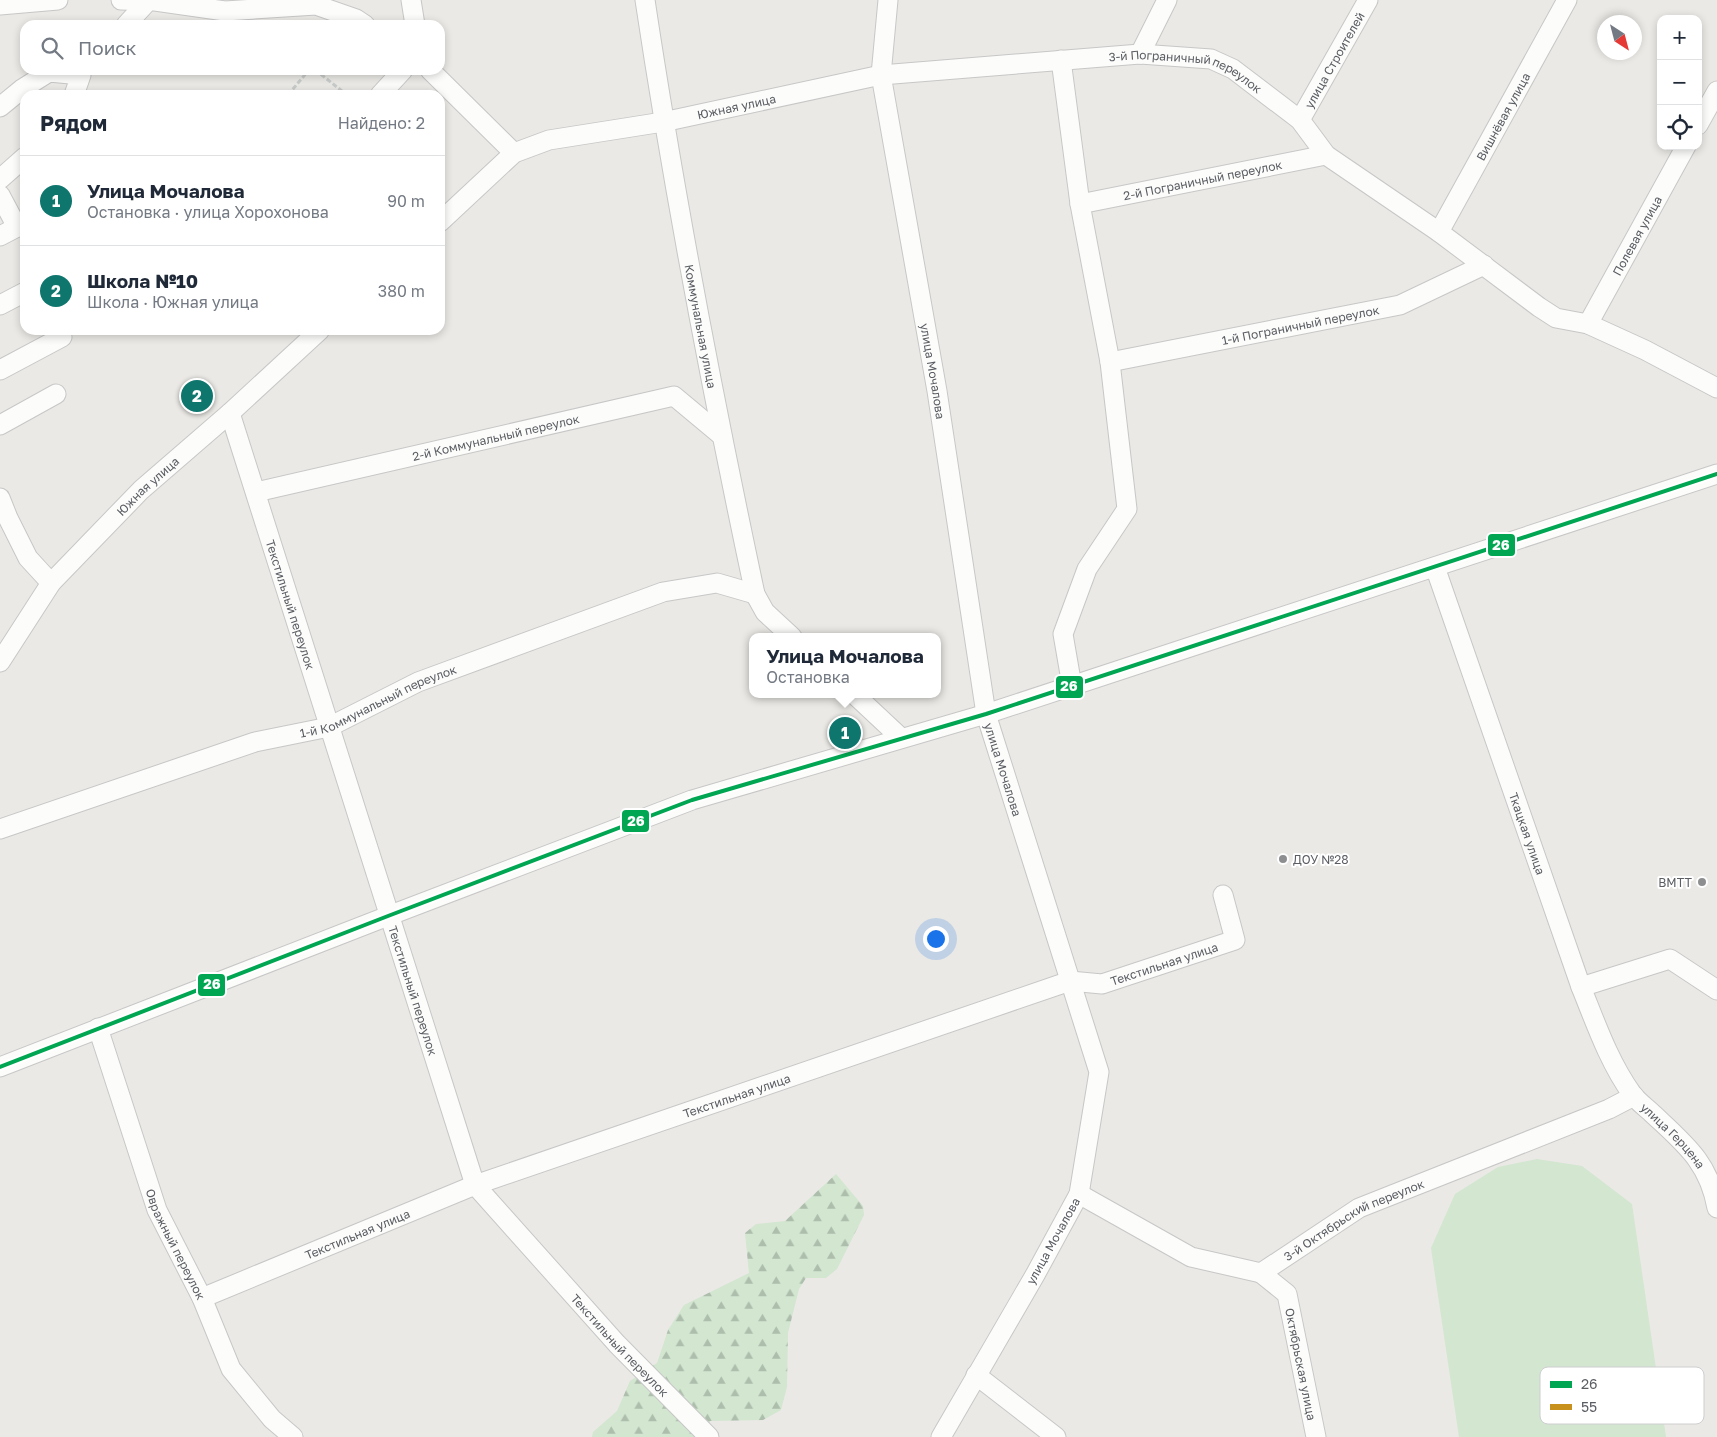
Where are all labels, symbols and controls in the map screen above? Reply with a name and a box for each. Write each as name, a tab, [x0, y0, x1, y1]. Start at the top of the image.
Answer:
street label: улица Строителей	[1301, 9, 1367, 111]
north arrow	[1597, 15, 1642, 60]
map controls	[1657, 15, 1702, 150]
button: +	[1657, 15, 1702, 60]
search box	[20, 20, 445, 75]
icon: search	[38, 34, 66, 62]
text: Поиск	[78, 36, 137, 59]
street label: 3-й Пограничный переулок	[1108, 46, 1265, 96]
button: −	[1657, 60, 1702, 105]
street label: Вишнёвая улица	[1473, 70, 1533, 163]
street label: Южная улица	[696, 90, 777, 122]
button: locate	[1657, 105, 1702, 150]
text: Рядом	[40, 110, 107, 136]
text: Найдено: 2	[338, 113, 425, 133]
street label: 2-й Пограничный переулок	[1122, 156, 1283, 203]
text: Улица Мочалова	[87, 179, 245, 202]
text: 1	[52, 191, 60, 211]
text: 90 m	[387, 191, 425, 211]
street label: Полевая улица	[1609, 193, 1665, 278]
text: Остановка · улица Хорохонова	[87, 202, 329, 222]
street label: Коммунальная улица	[682, 263, 720, 390]
text: Школа №10	[87, 269, 198, 292]
text: 2	[51, 281, 61, 301]
text: 380 m	[378, 281, 425, 301]
text: Школа · Южная улица	[87, 292, 259, 312]
street label: 1-й Пограничный переулок	[1220, 302, 1381, 347]
street label: улица Мочалова	[918, 322, 949, 420]
pin: 2	[181, 377, 213, 415]
street label: 2-й Коммунальный переулок	[411, 410, 581, 463]
street label: Южная улица	[113, 453, 182, 519]
line badge: 26	[1487, 533, 1516, 557]
text: 26	[1492, 536, 1510, 553]
street label: Текстильный переулок	[263, 538, 318, 672]
popup	[749, 633, 941, 698]
text: Улица Мочалова	[766, 644, 924, 667]
street label: 1-й Коммунальный переулок	[298, 661, 459, 740]
text: Остановка	[766, 667, 850, 687]
line badge: 26	[1055, 675, 1084, 699]
text: 26	[1060, 677, 1078, 694]
pin: 1	[829, 714, 861, 752]
street label: улица Мочалова	[982, 721, 1025, 818]
street label: Ткацкая улица	[1506, 790, 1549, 876]
line badge: 26	[621, 809, 650, 833]
text: 26	[627, 812, 645, 829]
place label: ДОУ №28	[1293, 852, 1349, 867]
marker: ДОУ №28	[1277, 853, 1289, 865]
place label: ВМТТ	[1658, 875, 1693, 890]
marker: ВМТТ	[1696, 876, 1708, 888]
street label: Текстильный переулок	[386, 924, 441, 1058]
your location	[923, 926, 949, 952]
street label: Текстильная улица	[1108, 939, 1220, 988]
line badge: 26	[197, 973, 226, 997]
text: 26	[203, 975, 221, 992]
street label: Текстильная улица	[681, 1070, 792, 1121]
street label: улица Герцена	[1638, 1099, 1709, 1171]
street label: 3-й Октябрьский переулок	[1281, 1175, 1426, 1263]
street label: Овражный переулок	[143, 1187, 209, 1302]
street label: улица Мочалова	[1023, 1195, 1083, 1287]
street label: Текстильная улица	[302, 1205, 412, 1262]
street label: Текстильный переулок	[568, 1291, 672, 1400]
street label: Октябрьская улица	[1282, 1307, 1320, 1422]
legend	[1540, 1367, 1704, 1424]
text: 26	[1581, 1375, 1598, 1392]
text: 55	[1581, 1398, 1597, 1415]

